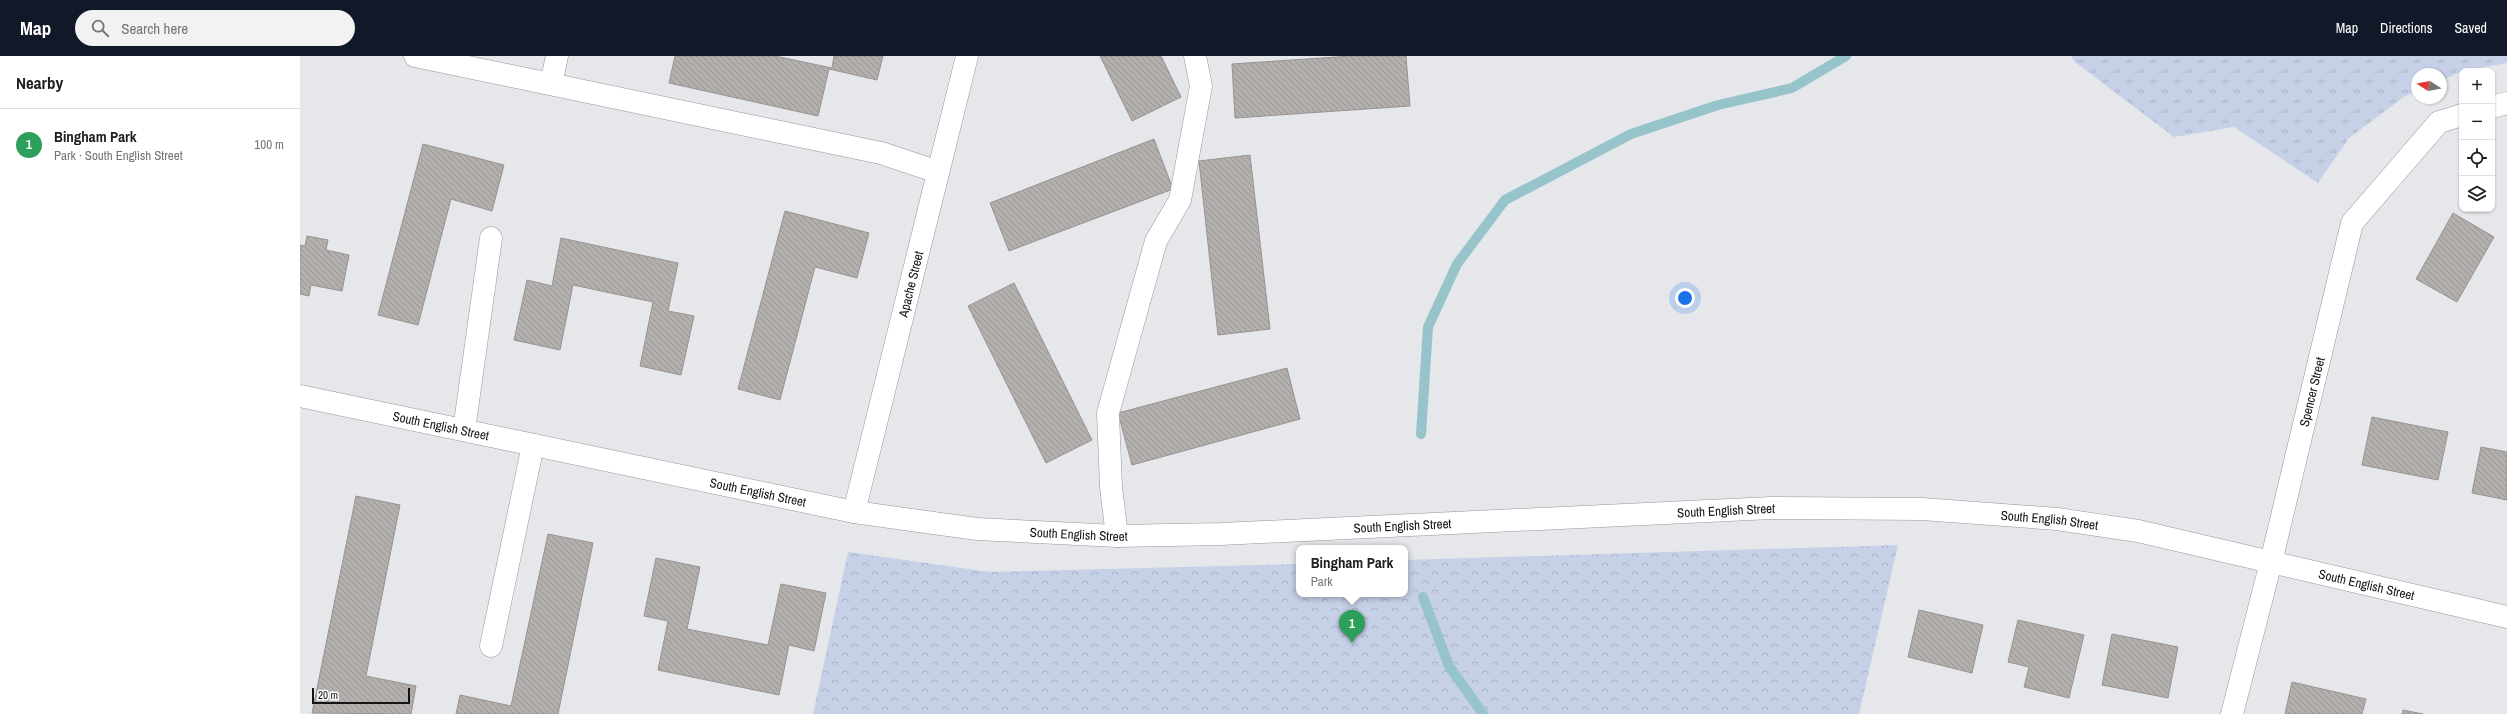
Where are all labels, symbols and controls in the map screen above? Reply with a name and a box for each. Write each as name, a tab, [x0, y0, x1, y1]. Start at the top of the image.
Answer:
search box	[75, 10, 355, 46]
text: Map	[20, 15, 51, 41]
icon: search	[89, 17, 111, 39]
text: Search here	[121, 18, 188, 39]
text: Map	[2336, 19, 2358, 37]
text: Directions	[2380, 19, 2432, 37]
text: Saved	[2454, 19, 2487, 37]
north arrow	[2411, 68, 2447, 104]
map controls	[2459, 68, 2495, 212]
button: +	[2459, 68, 2495, 104]
text: Nearby	[16, 71, 63, 94]
button: −	[2459, 104, 2495, 140]
text: Bingham Park	[54, 126, 137, 147]
text: 1	[26, 136, 32, 153]
text: 100 m	[254, 136, 284, 153]
button: locate	[2459, 140, 2495, 176]
text: Park · South English Street	[54, 147, 183, 164]
button: layers	[2459, 176, 2495, 212]
street label: Apache Street	[894, 249, 927, 320]
your location	[1675, 288, 1695, 308]
street label: Spencer Street	[2296, 355, 2329, 428]
street label: South English Street	[391, 408, 491, 444]
street label: South English Street	[708, 474, 808, 511]
street label: South English Street	[1677, 500, 1775, 521]
street label: South English Street	[2000, 507, 2099, 534]
street label: South English Street	[1353, 515, 1452, 537]
street label: South English Street	[1029, 524, 1128, 545]
popup	[1296, 545, 1408, 597]
text: Bingham Park	[1311, 552, 1393, 573]
street label: South English Street	[2317, 565, 2416, 604]
text: Park	[1311, 573, 1333, 590]
pin: 1	[1339, 610, 1365, 643]
scale bar	[312, 686, 410, 705]
text: 20 m	[318, 688, 338, 702]

